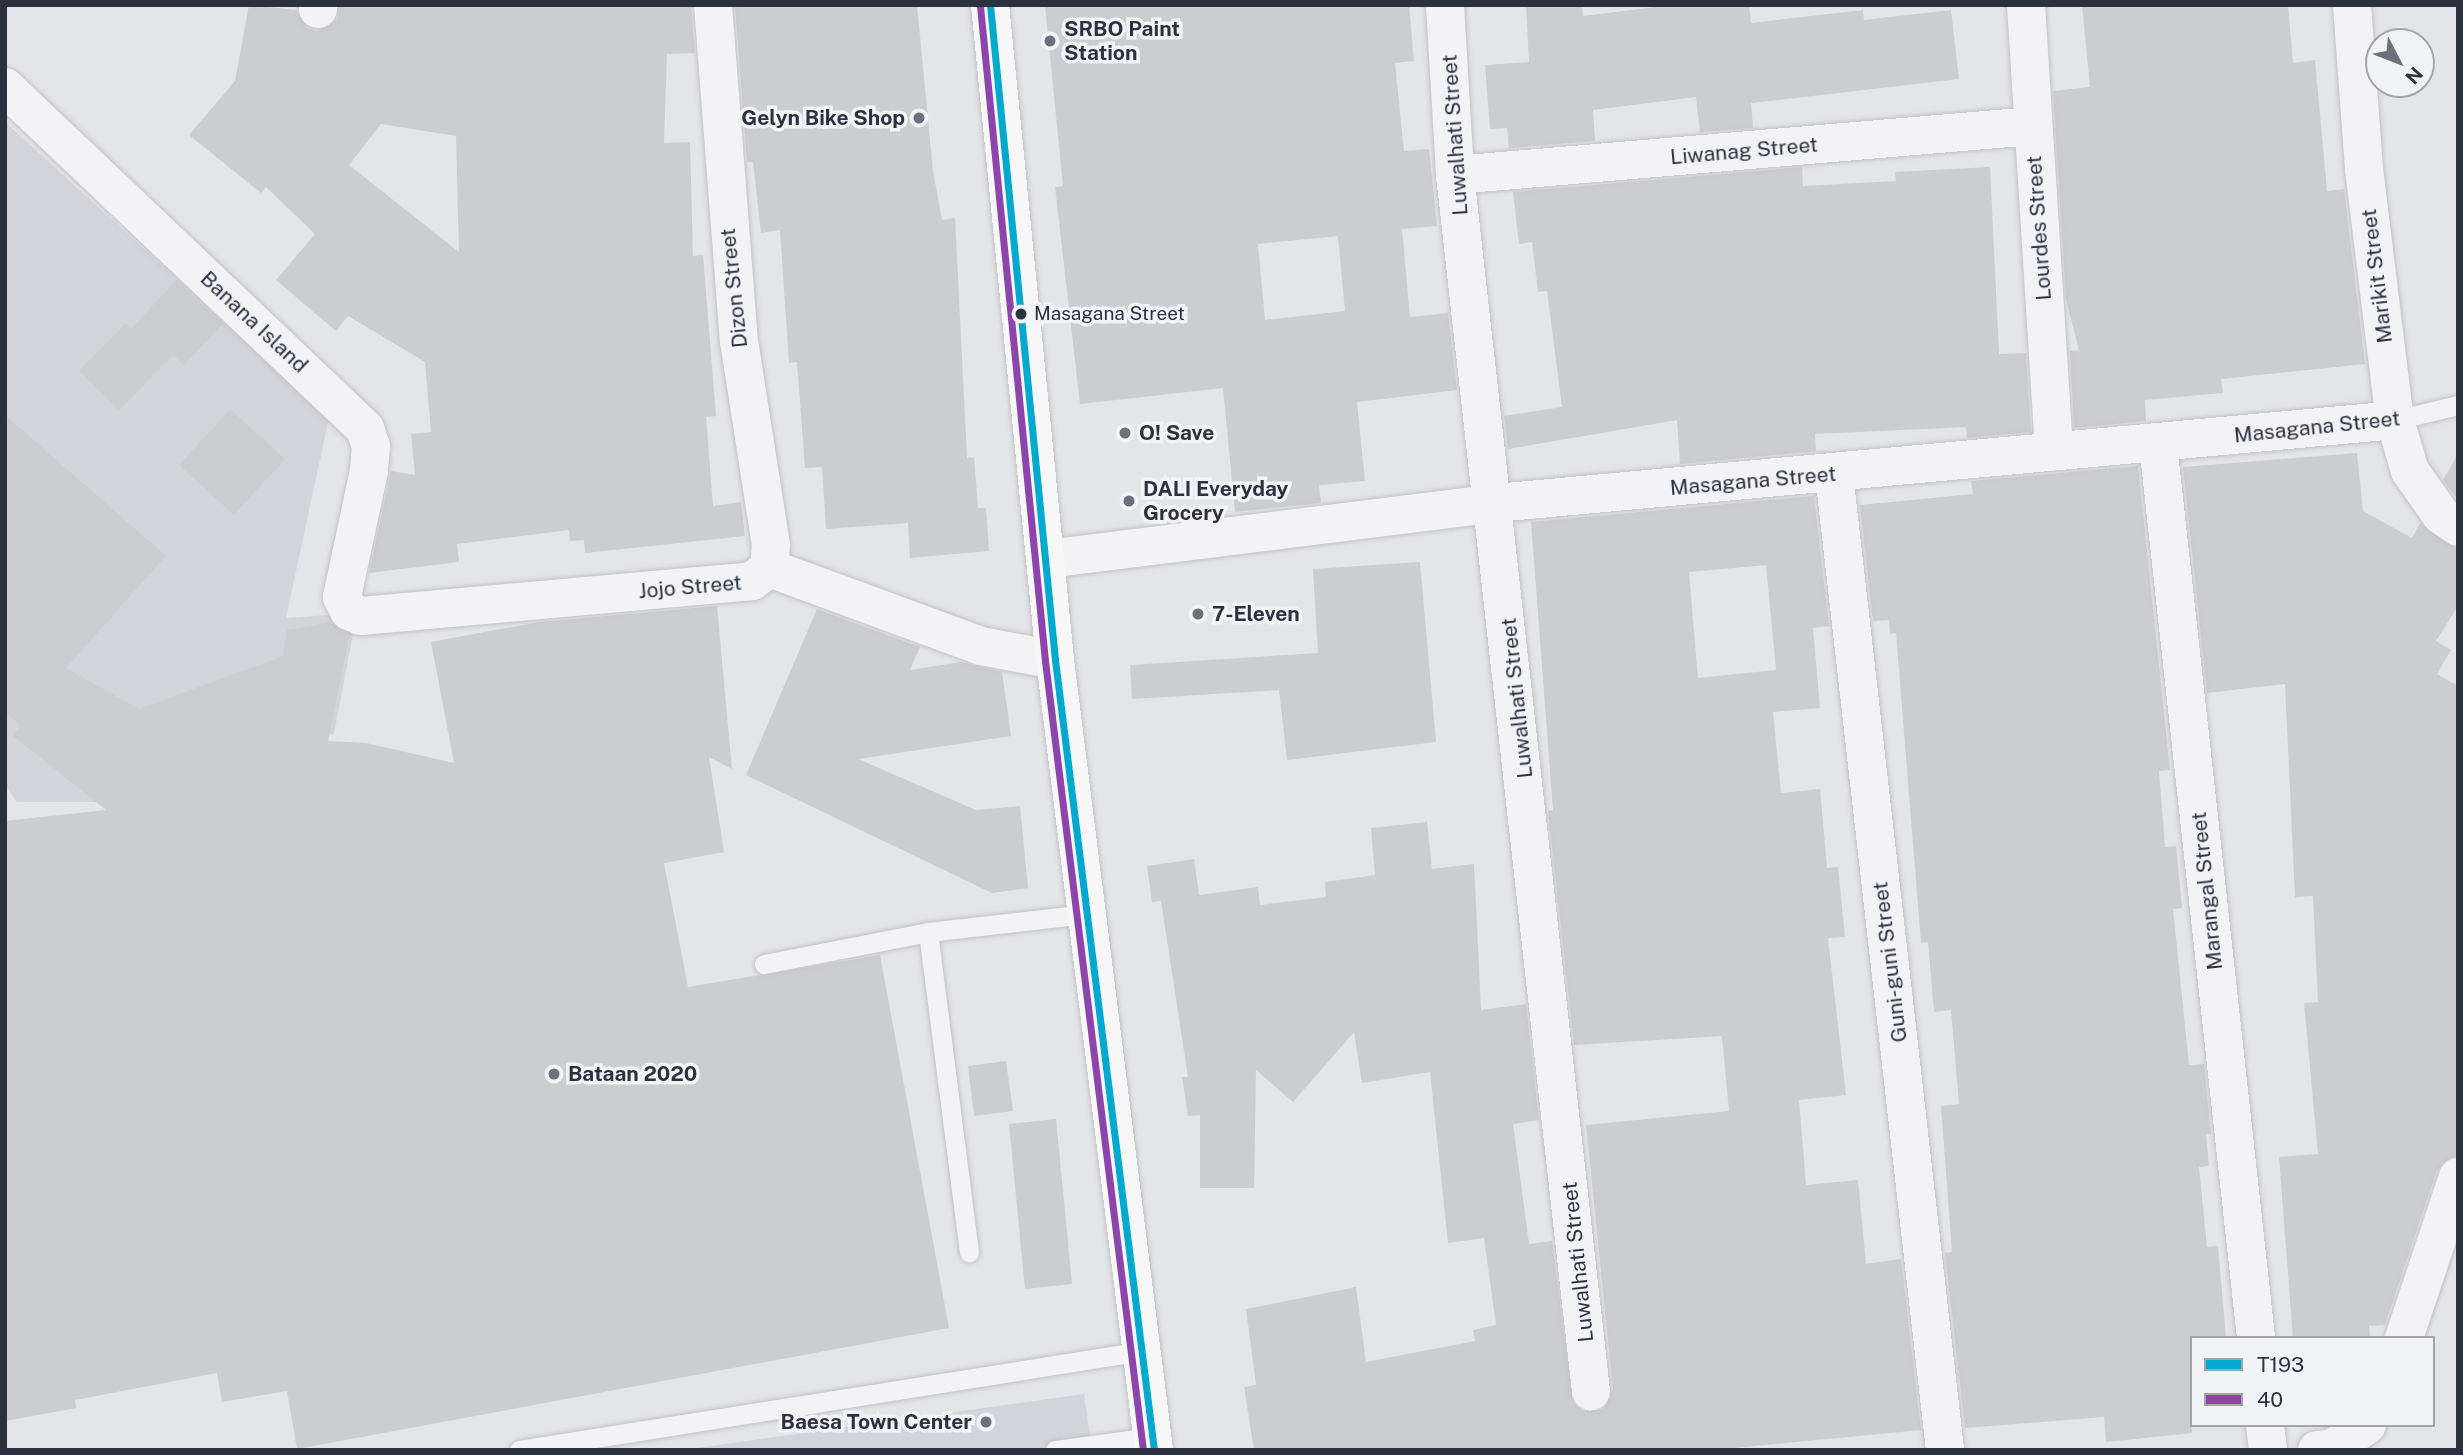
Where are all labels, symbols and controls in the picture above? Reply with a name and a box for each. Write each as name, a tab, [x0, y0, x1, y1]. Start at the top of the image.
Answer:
place label: SRBO Paint Station	[1064, 16, 1180, 66]
north arrow	[2365, 28, 2435, 98]
marker: SRBO Paint Station	[1042, 33, 1058, 49]
street label: Luwalhati Street	[1437, 54, 1473, 216]
text: N	[2401, 63, 2427, 89]
place label: Gelyn Bike Shop	[741, 105, 905, 131]
marker: Gelyn Bike Shop	[911, 110, 927, 126]
street label: Liwanag Street	[1669, 132, 1819, 170]
street label: Lourdes Street	[2021, 155, 2057, 301]
street label: Marikit Street	[2356, 207, 2398, 345]
street label: Dizon Street	[715, 227, 753, 349]
street label: Banana Island	[195, 266, 313, 378]
place label: Masagana Street	[1034, 303, 1185, 325]
marker: Masagana Street	[1014, 307, 1028, 321]
street label: Masagana Street	[2233, 406, 2401, 448]
place label: O! Save	[1139, 420, 1214, 446]
marker: O! Save	[1117, 425, 1133, 441]
street label: Masagana Street	[1669, 461, 1837, 501]
place label: DALI Everyday Grocery	[1143, 476, 1288, 526]
marker: DALI Everyday Grocery	[1121, 493, 1137, 509]
street label: Jojo Street	[637, 570, 743, 604]
place label: 7-Eleven	[1212, 601, 1300, 627]
marker: 7-Eleven	[1190, 606, 1206, 622]
street label: Luwalhati Street	[1496, 616, 1538, 780]
street label: Marangal Street	[2186, 811, 2228, 971]
street label: Guni-guni Street	[1868, 880, 1912, 1044]
place label: Bataan 2020	[568, 1061, 697, 1087]
marker: Bataan 2020	[546, 1066, 562, 1082]
street label: Luwalhati Street	[1557, 1180, 1599, 1344]
legend	[2190, 1336, 2435, 1427]
text: T193	[2257, 1352, 2304, 1377]
text: 40	[2257, 1387, 2283, 1412]
place label: Baesa Town Center	[781, 1409, 972, 1435]
marker: Baesa Town Center	[978, 1414, 994, 1430]

